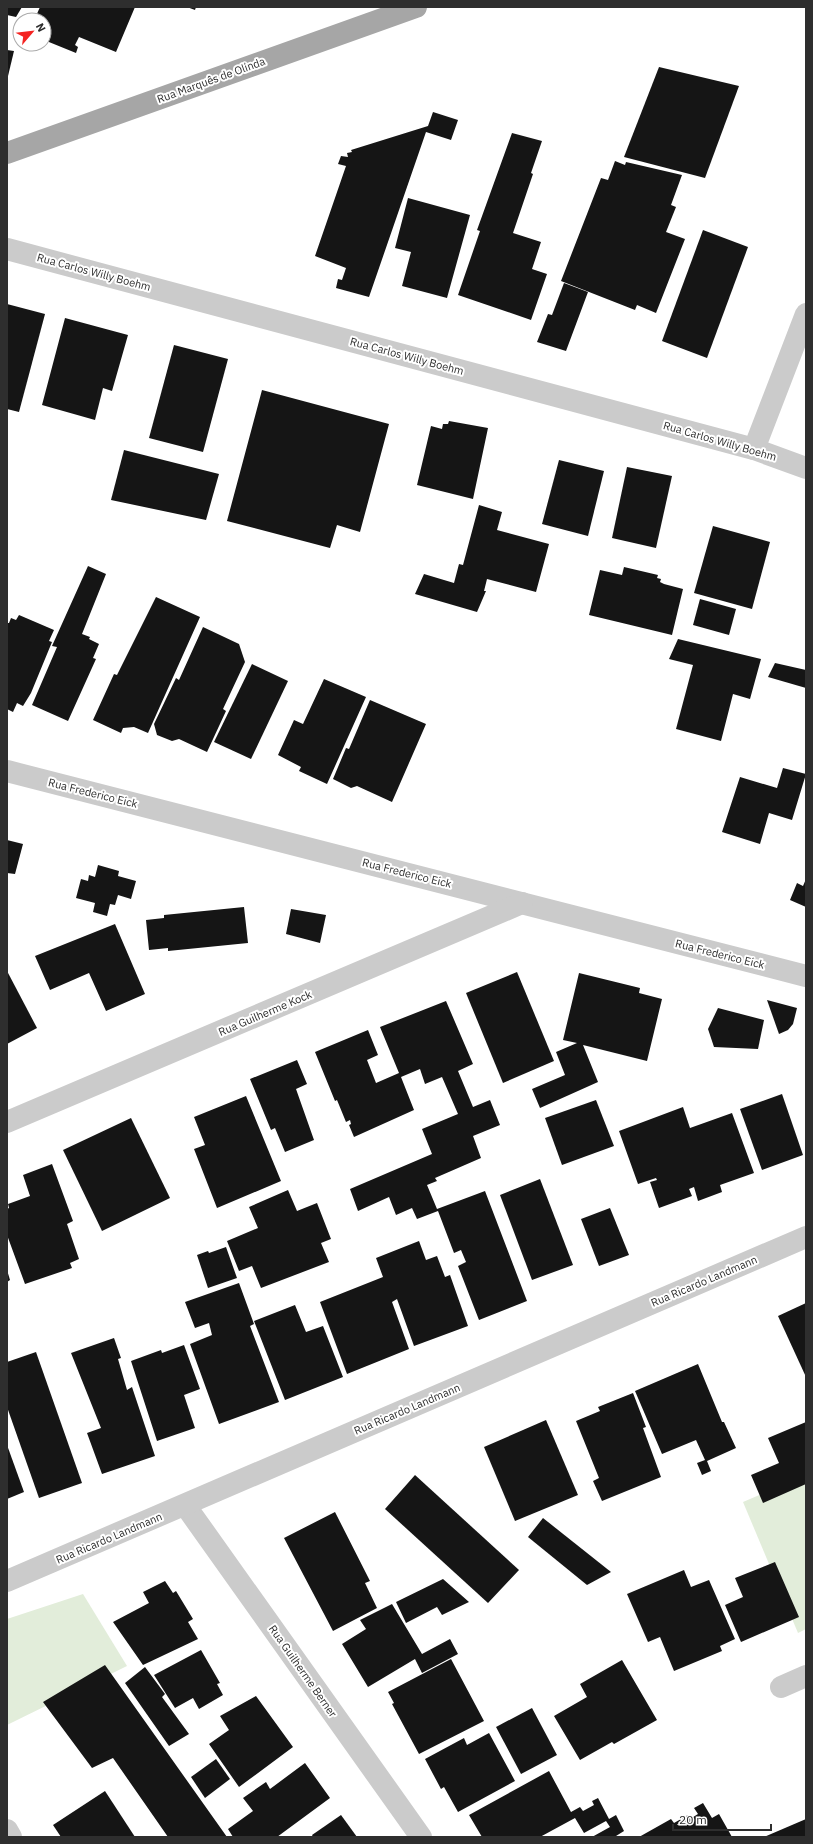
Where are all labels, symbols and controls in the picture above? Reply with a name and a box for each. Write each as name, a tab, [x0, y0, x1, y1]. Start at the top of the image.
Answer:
north arrow	[12, 12, 52, 52]
text: N	[33, 21, 49, 34]
street label: Rua Marquês de Olinda	[155, 54, 267, 106]
street label: Rua Carlos Willy Boehm	[36, 250, 152, 294]
street label: Rua Carlos Willy Boehm	[349, 334, 465, 378]
street label: Rua Carlos Willy Boehm	[662, 418, 778, 464]
street label: Rua Frederico Eick	[47, 775, 139, 811]
street label: Rua Frederico Eick	[361, 855, 453, 891]
street label: Rua Frederico Eick	[674, 936, 766, 972]
street label: Rua Guilherme Kock	[216, 987, 314, 1039]
street label: Rua Ricardo Landmann	[649, 1252, 759, 1310]
street label: Rua Ricardo Landmann	[352, 1380, 462, 1438]
street label: Rua Ricardo Landmann	[54, 1509, 164, 1567]
street label: Rua Guilherme Berner	[266, 1622, 340, 1720]
scale bar	[673, 1806, 771, 1832]
text: 20 m	[679, 1812, 707, 1827]

